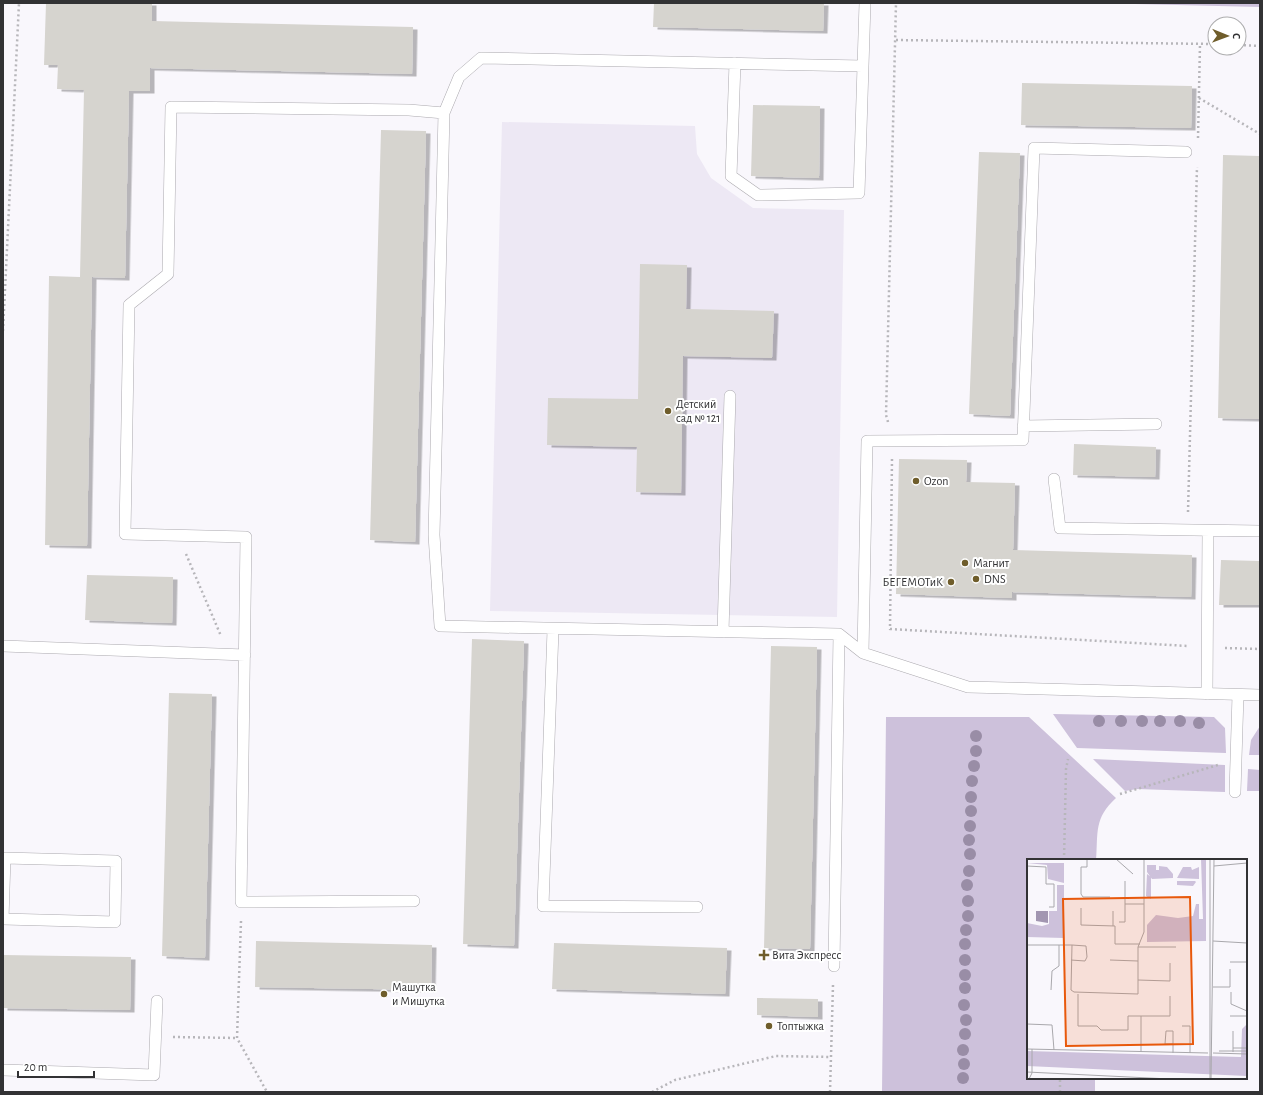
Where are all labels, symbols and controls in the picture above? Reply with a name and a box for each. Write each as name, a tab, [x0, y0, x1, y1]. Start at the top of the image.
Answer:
north arrow	[1207, 16, 1247, 56]
text: С	[1231, 33, 1242, 39]
place label: Детский сад № 121	[676, 398, 720, 424]
marker: Детский сад № 121	[663, 406, 673, 416]
place label: Ozon	[924, 475, 948, 487]
marker: Ozon	[911, 476, 921, 486]
place label: Магнит	[973, 557, 1010, 569]
marker: Магнит	[960, 558, 970, 568]
place label: DNS	[984, 573, 1006, 585]
marker: DNS	[971, 574, 981, 584]
place label: БЕГЕМОТиК	[882, 576, 943, 588]
marker: БЕГЕМОТиК	[946, 577, 956, 587]
inset map	[1027, 859, 1247, 1079]
place label: Вита Экспресс	[772, 949, 841, 961]
marker: Вита Экспресс	[759, 950, 769, 960]
place label: Машутка и Мишутка	[392, 981, 445, 1008]
marker: Машутка и Мишутка	[379, 989, 389, 999]
place label: Топтыжка	[777, 1020, 824, 1032]
marker: Топтыжка	[764, 1021, 774, 1031]
scale bar	[18, 1053, 94, 1079]
text: 20 m	[24, 1061, 47, 1073]

